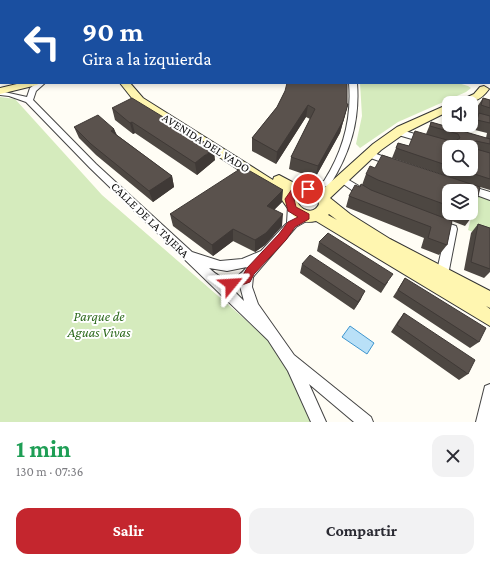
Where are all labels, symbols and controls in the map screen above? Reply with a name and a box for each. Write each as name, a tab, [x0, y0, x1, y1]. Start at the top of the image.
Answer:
icon: left	[16, 16, 68, 68]
text: 90 m	[82, 16, 143, 47]
text: Gira a la izquierda	[82, 49, 212, 69]
map controls	[442, 96, 478, 220]
button: sound	[442, 96, 478, 132]
street label: AVENIDA DEL VADO	[160, 110, 252, 176]
button: search	[442, 140, 478, 176]
pin	[291, 172, 325, 206]
icon: arrive	[297, 178, 319, 200]
street label: CALLE DE LA TAJERA	[108, 179, 192, 261]
button: layers	[442, 184, 478, 220]
position arrow	[210, 263, 252, 305]
park label: Parque de Aguas Vivas	[67, 308, 131, 340]
text: 1 min	[16, 435, 71, 462]
button: close	[432, 435, 474, 477]
text: 130 m · 07:36	[16, 464, 83, 479]
button: Salir	[16, 508, 241, 554]
button: Compartir	[249, 508, 474, 554]

